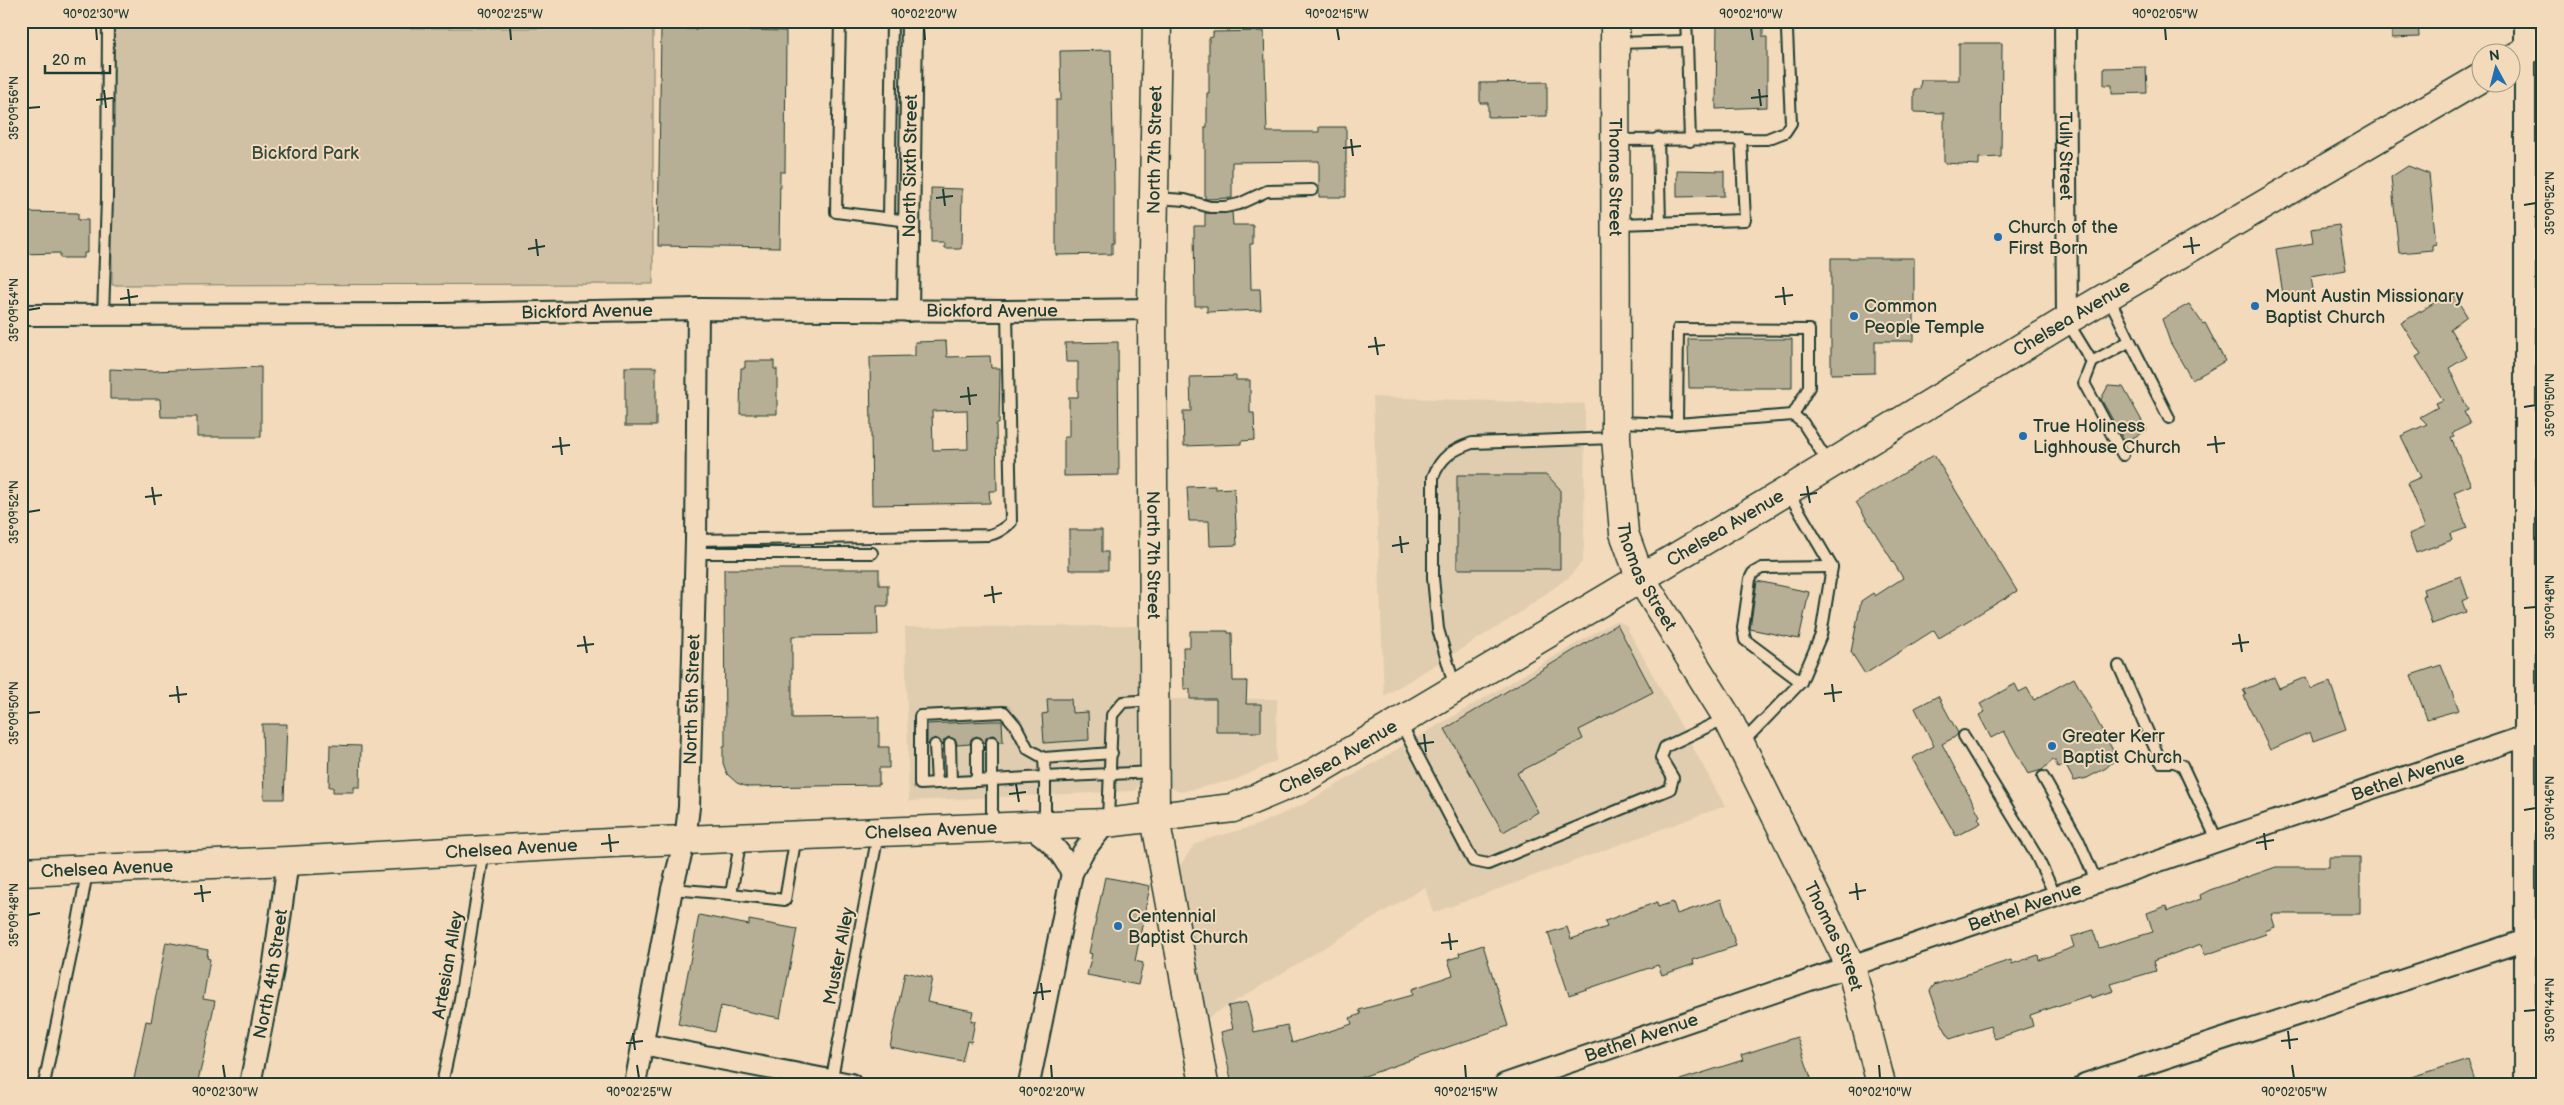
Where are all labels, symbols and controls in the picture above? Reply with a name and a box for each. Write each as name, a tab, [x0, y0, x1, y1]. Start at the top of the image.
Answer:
text: 90°02'30"W	[63, 7, 129, 22]
text: 90°02'25"W	[477, 7, 543, 22]
text: 90°02'20"W	[891, 7, 957, 22]
text: 90°02'15"W	[1305, 7, 1369, 22]
text: 90°02'10"W	[1719, 7, 1783, 22]
text: 90°02'05"W	[2132, 7, 2198, 22]
scale bar	[45, 42, 110, 74]
north arrow	[2472, 42, 2522, 92]
text: N	[2488, 47, 2501, 65]
text: 20 m	[52, 51, 86, 70]
text: 35°09'56"N	[7, 76, 22, 140]
street label: North 7th Street	[1143, 85, 1167, 214]
street label: North Sixth Street	[899, 94, 921, 238]
street label: Tully Street	[2055, 112, 2077, 201]
street label: Thomas Street	[1605, 118, 1626, 237]
park label: Bickford Park	[251, 143, 359, 164]
text: 35°09'52"N	[2543, 171, 2558, 235]
place label: Church of the First Born	[2008, 217, 2118, 259]
marker: Church of the First Born	[1992, 231, 2004, 243]
street label: Chelsea Avenue	[2009, 275, 2134, 361]
text: 35°09'54"N	[7, 278, 22, 342]
place label: Mount Austin Missionary Baptist Church	[2265, 286, 2464, 328]
place label: Common People Temple	[1864, 296, 1985, 338]
street label: Bickford Avenue	[521, 299, 653, 323]
street label: Bickford Avenue	[926, 300, 1058, 322]
marker: Mount Austin Missionary Baptist Church	[2249, 300, 2261, 312]
marker: Common People Temple	[1848, 310, 1860, 322]
text: 35°09'50"N	[2543, 373, 2558, 437]
place label: True Holiness Lighhouse Church	[2033, 416, 2181, 458]
marker: True Holiness Lighhouse Church	[2017, 430, 2029, 442]
text: 35°09'52"N	[7, 480, 22, 544]
street label: Chelsea Avenue	[1663, 485, 1788, 571]
street label: North 7th Street	[1143, 491, 1164, 620]
street label: Thomas Street	[1613, 522, 1681, 635]
text: 35°09'48"N	[2543, 575, 2558, 639]
street label: North 5th Street	[680, 633, 704, 765]
text: 35°09'50"N	[7, 681, 22, 745]
street label: Chelsea Avenue	[1276, 715, 1401, 798]
place label: Greater Kerr Baptist Church	[2062, 726, 2182, 768]
marker: Greater Kerr Baptist Church	[2046, 740, 2058, 752]
street label: Bethel Avenue	[2348, 747, 2468, 805]
text: 35°09'46"N	[2543, 776, 2558, 840]
street label: Chelsea Avenue	[864, 817, 998, 843]
street label: Chelsea Avenue	[445, 834, 579, 863]
street label: Chelsea Avenue	[40, 855, 174, 882]
street label: Thomas Street	[1800, 878, 1867, 994]
street label: Bethel Avenue	[1965, 878, 2084, 936]
text: 35°09'48"N	[7, 883, 22, 947]
street label: Muster Alley	[819, 905, 859, 1007]
place label: Centennial Baptist Church	[1128, 906, 1248, 948]
street label: North 4th Street	[249, 907, 292, 1041]
street label: Artesian Alley	[428, 909, 468, 1021]
marker: Centennial Baptist Church	[1112, 920, 1124, 932]
text: 35°09'44"N	[2543, 978, 2558, 1042]
street label: Bethel Avenue	[1582, 1008, 1701, 1067]
text: 90°02'30"W	[192, 1085, 258, 1100]
text: 90°02'25"W	[606, 1085, 672, 1100]
text: 90°02'20"W	[1019, 1085, 1085, 1100]
text: 90°02'15"W	[1434, 1085, 1498, 1100]
text: 90°02'10"W	[1848, 1085, 1912, 1100]
text: 90°02'05"W	[2261, 1085, 2327, 1100]

